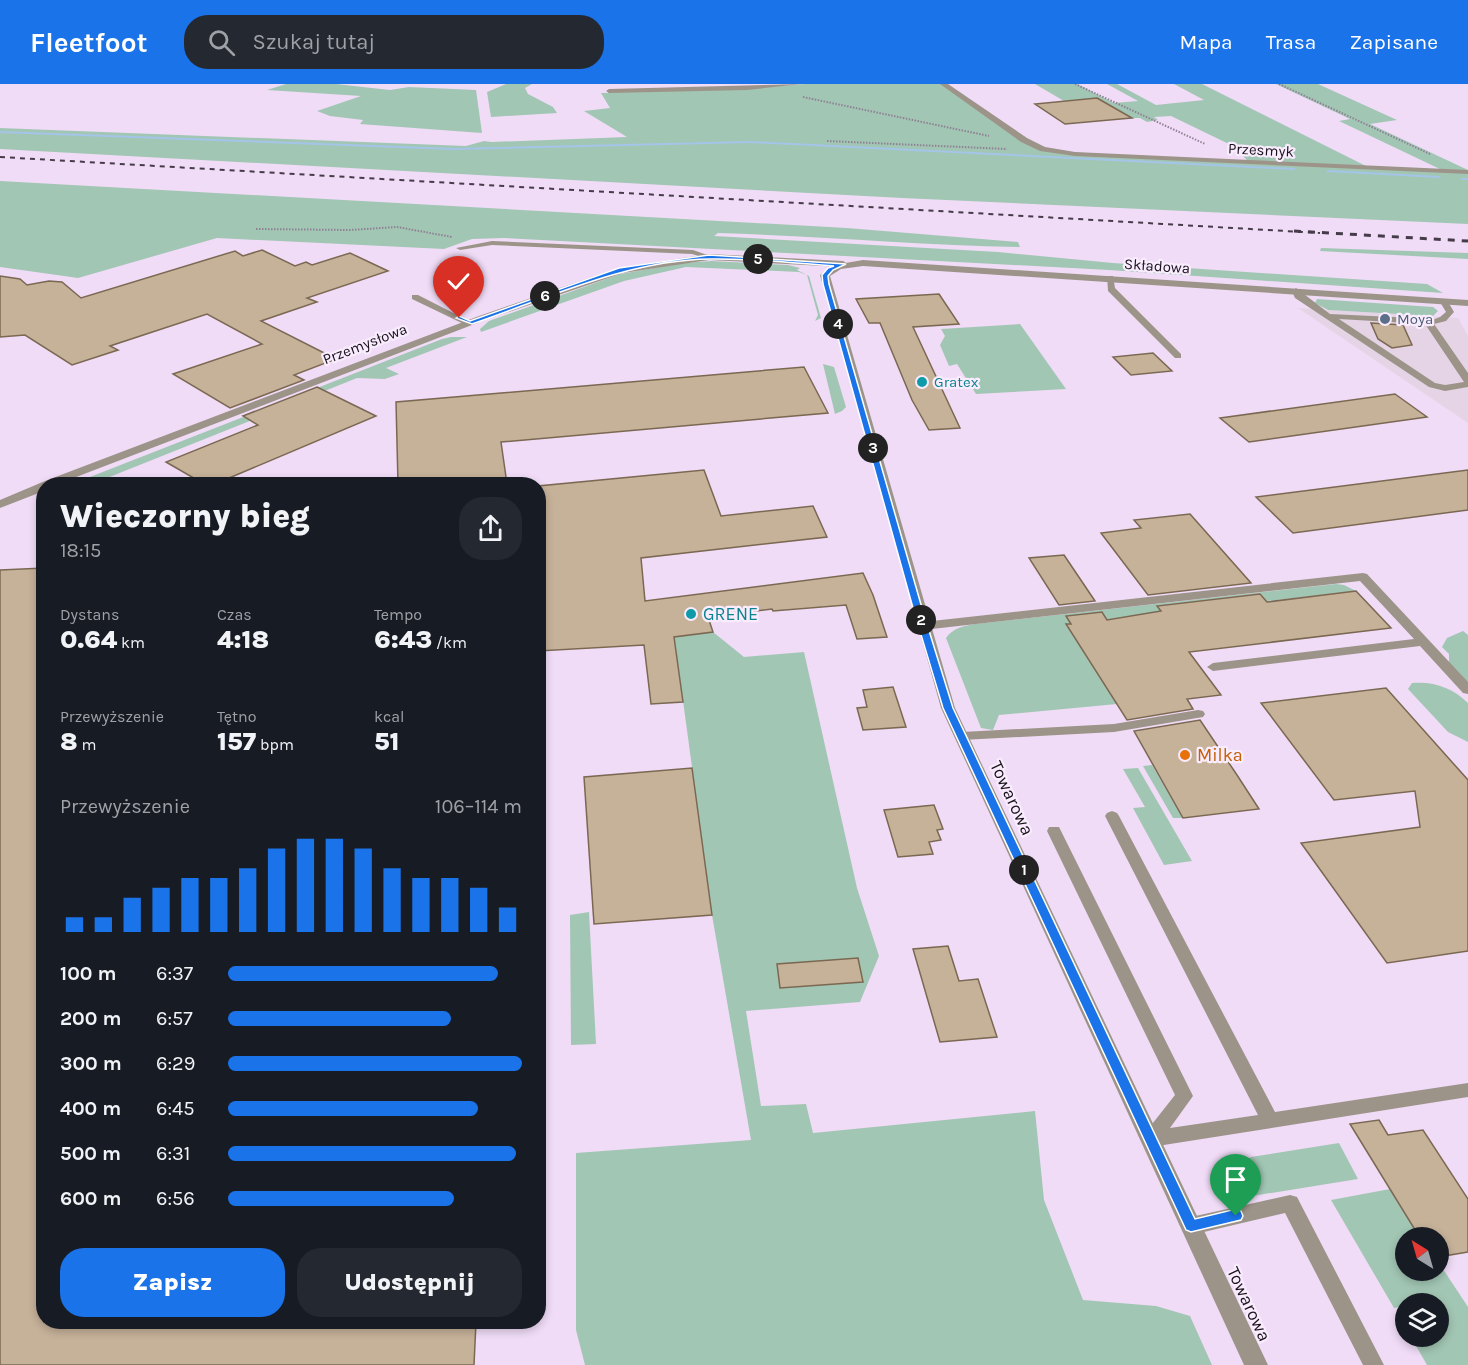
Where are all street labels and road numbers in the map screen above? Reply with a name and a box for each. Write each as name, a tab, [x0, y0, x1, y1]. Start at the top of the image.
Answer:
street label: Przesmyk	[1228, 139, 1294, 161]
street label: Składowa	[1123, 255, 1191, 277]
street label: Przemysłowa	[320, 320, 410, 368]
street label: Towarowa	[985, 757, 1039, 839]
street label: Towarowa	[1222, 1263, 1276, 1345]

